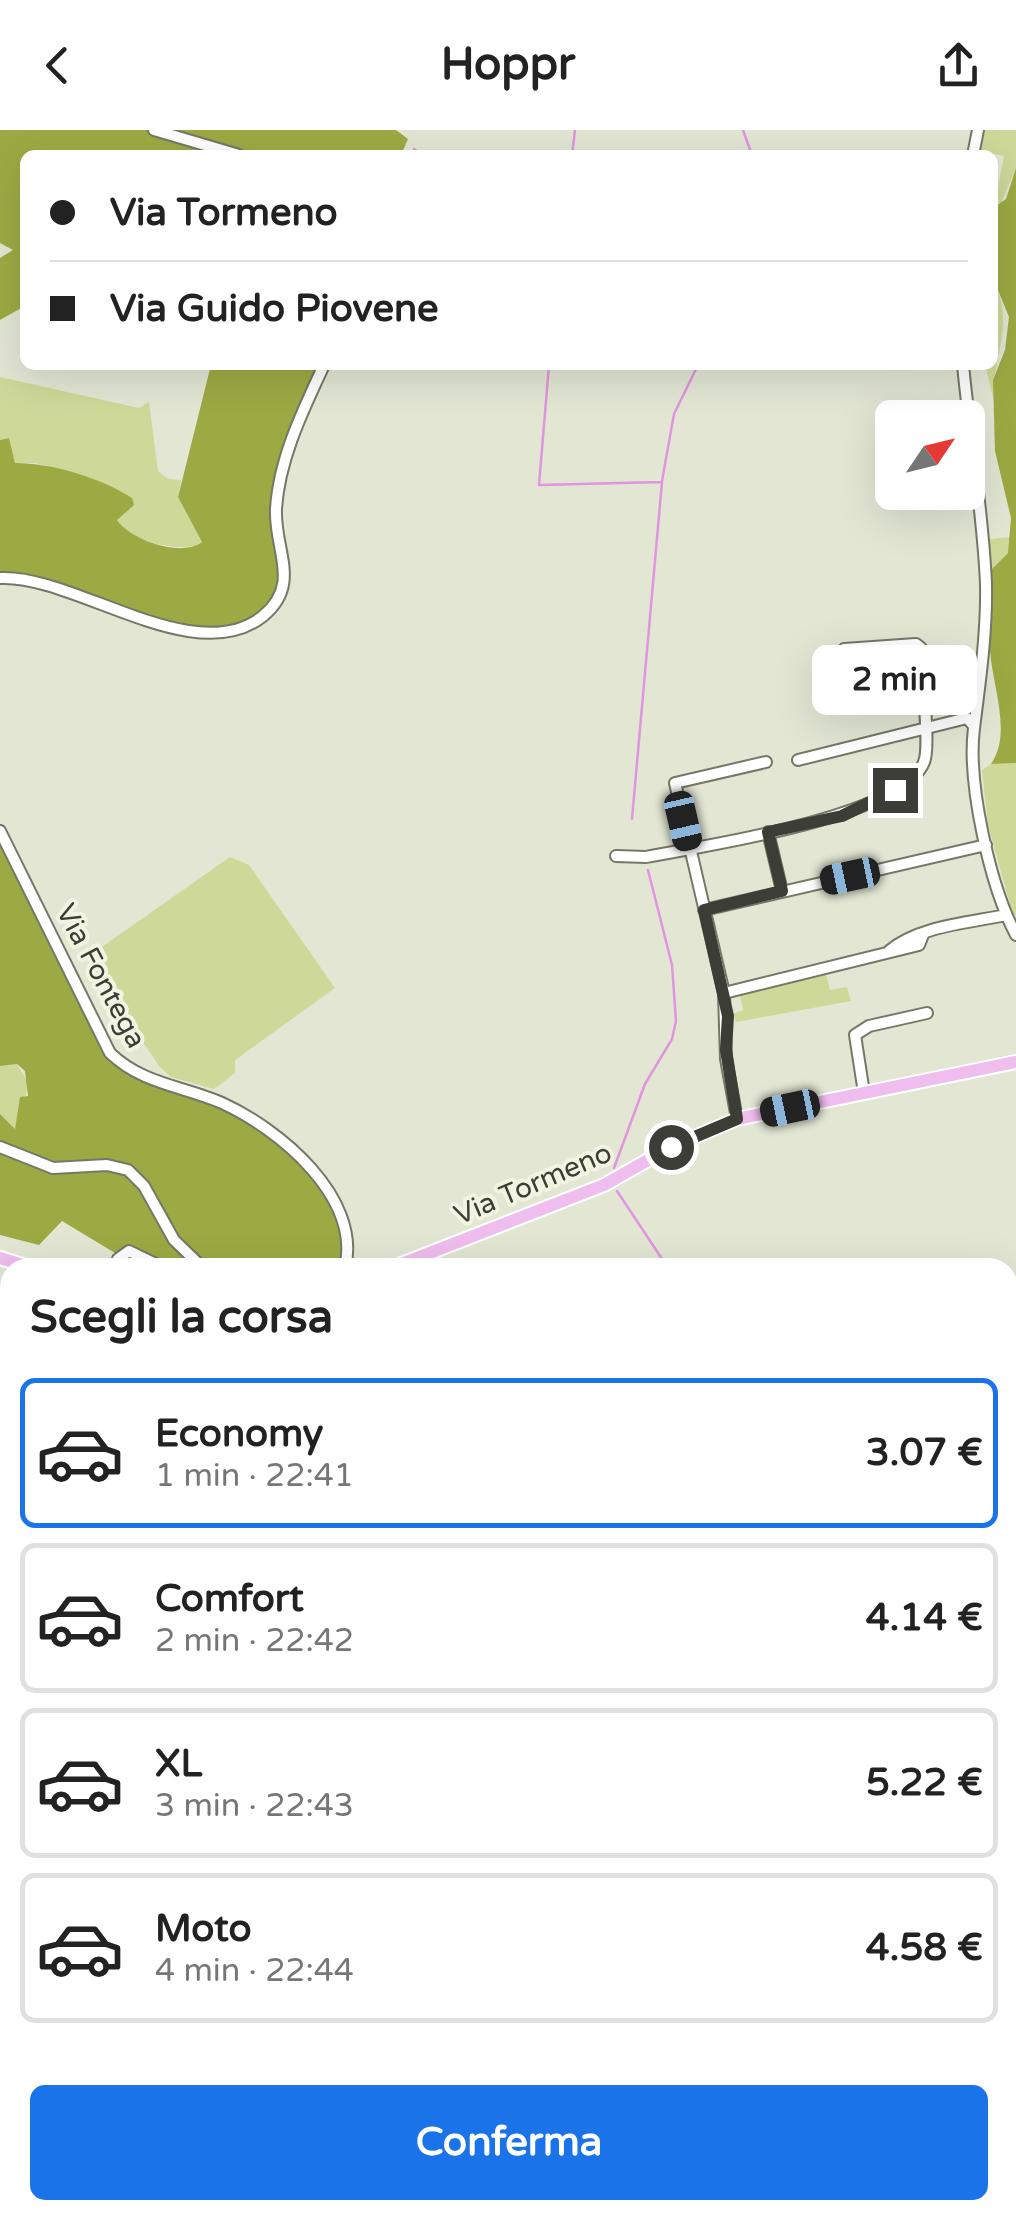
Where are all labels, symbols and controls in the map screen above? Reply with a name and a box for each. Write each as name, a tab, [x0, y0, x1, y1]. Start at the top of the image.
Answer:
icon: back	[30, 38, 85, 93]
text: Hoppr	[441, 38, 575, 92]
icon: share	[931, 38, 986, 93]
text: Via Tormeno	[110, 190, 338, 236]
text: Via Guido Piovene	[110, 286, 439, 332]
north arrow	[875, 400, 985, 510]
map controls	[875, 400, 985, 510]
callout: 2 min	[812, 645, 978, 715]
text: 2 min	[852, 661, 937, 699]
route end	[873, 768, 918, 813]
car	[662, 788, 704, 854]
car	[818, 855, 882, 897]
street label: Via Fontega	[49, 898, 153, 1054]
car	[758, 1087, 822, 1129]
route start	[649, 1125, 694, 1170]
street label: Via Tormeno	[449, 1136, 617, 1232]
text: Scegli la corsa	[30, 1291, 333, 1345]
icon: car	[35, 1408, 125, 1498]
text: Economy	[155, 1411, 323, 1457]
text: 3.07 €	[866, 1430, 983, 1476]
text: 1 min · 22:41	[155, 1457, 354, 1495]
icon: car	[35, 1573, 125, 1663]
text: Comfort	[155, 1576, 304, 1622]
text: 4.14 €	[866, 1595, 983, 1641]
text: 2 min · 22:42	[155, 1622, 354, 1660]
icon: car	[35, 1738, 125, 1828]
text: XL	[155, 1741, 202, 1787]
text: 5.22 €	[866, 1760, 983, 1806]
text: 3 min · 22:43	[155, 1787, 354, 1825]
icon: car	[35, 1903, 125, 1993]
text: Moto	[155, 1906, 251, 1952]
text: 4.58 €	[866, 1925, 983, 1971]
text: 4 min · 22:44	[155, 1952, 354, 1990]
button: Conferma	[30, 2085, 988, 2200]

